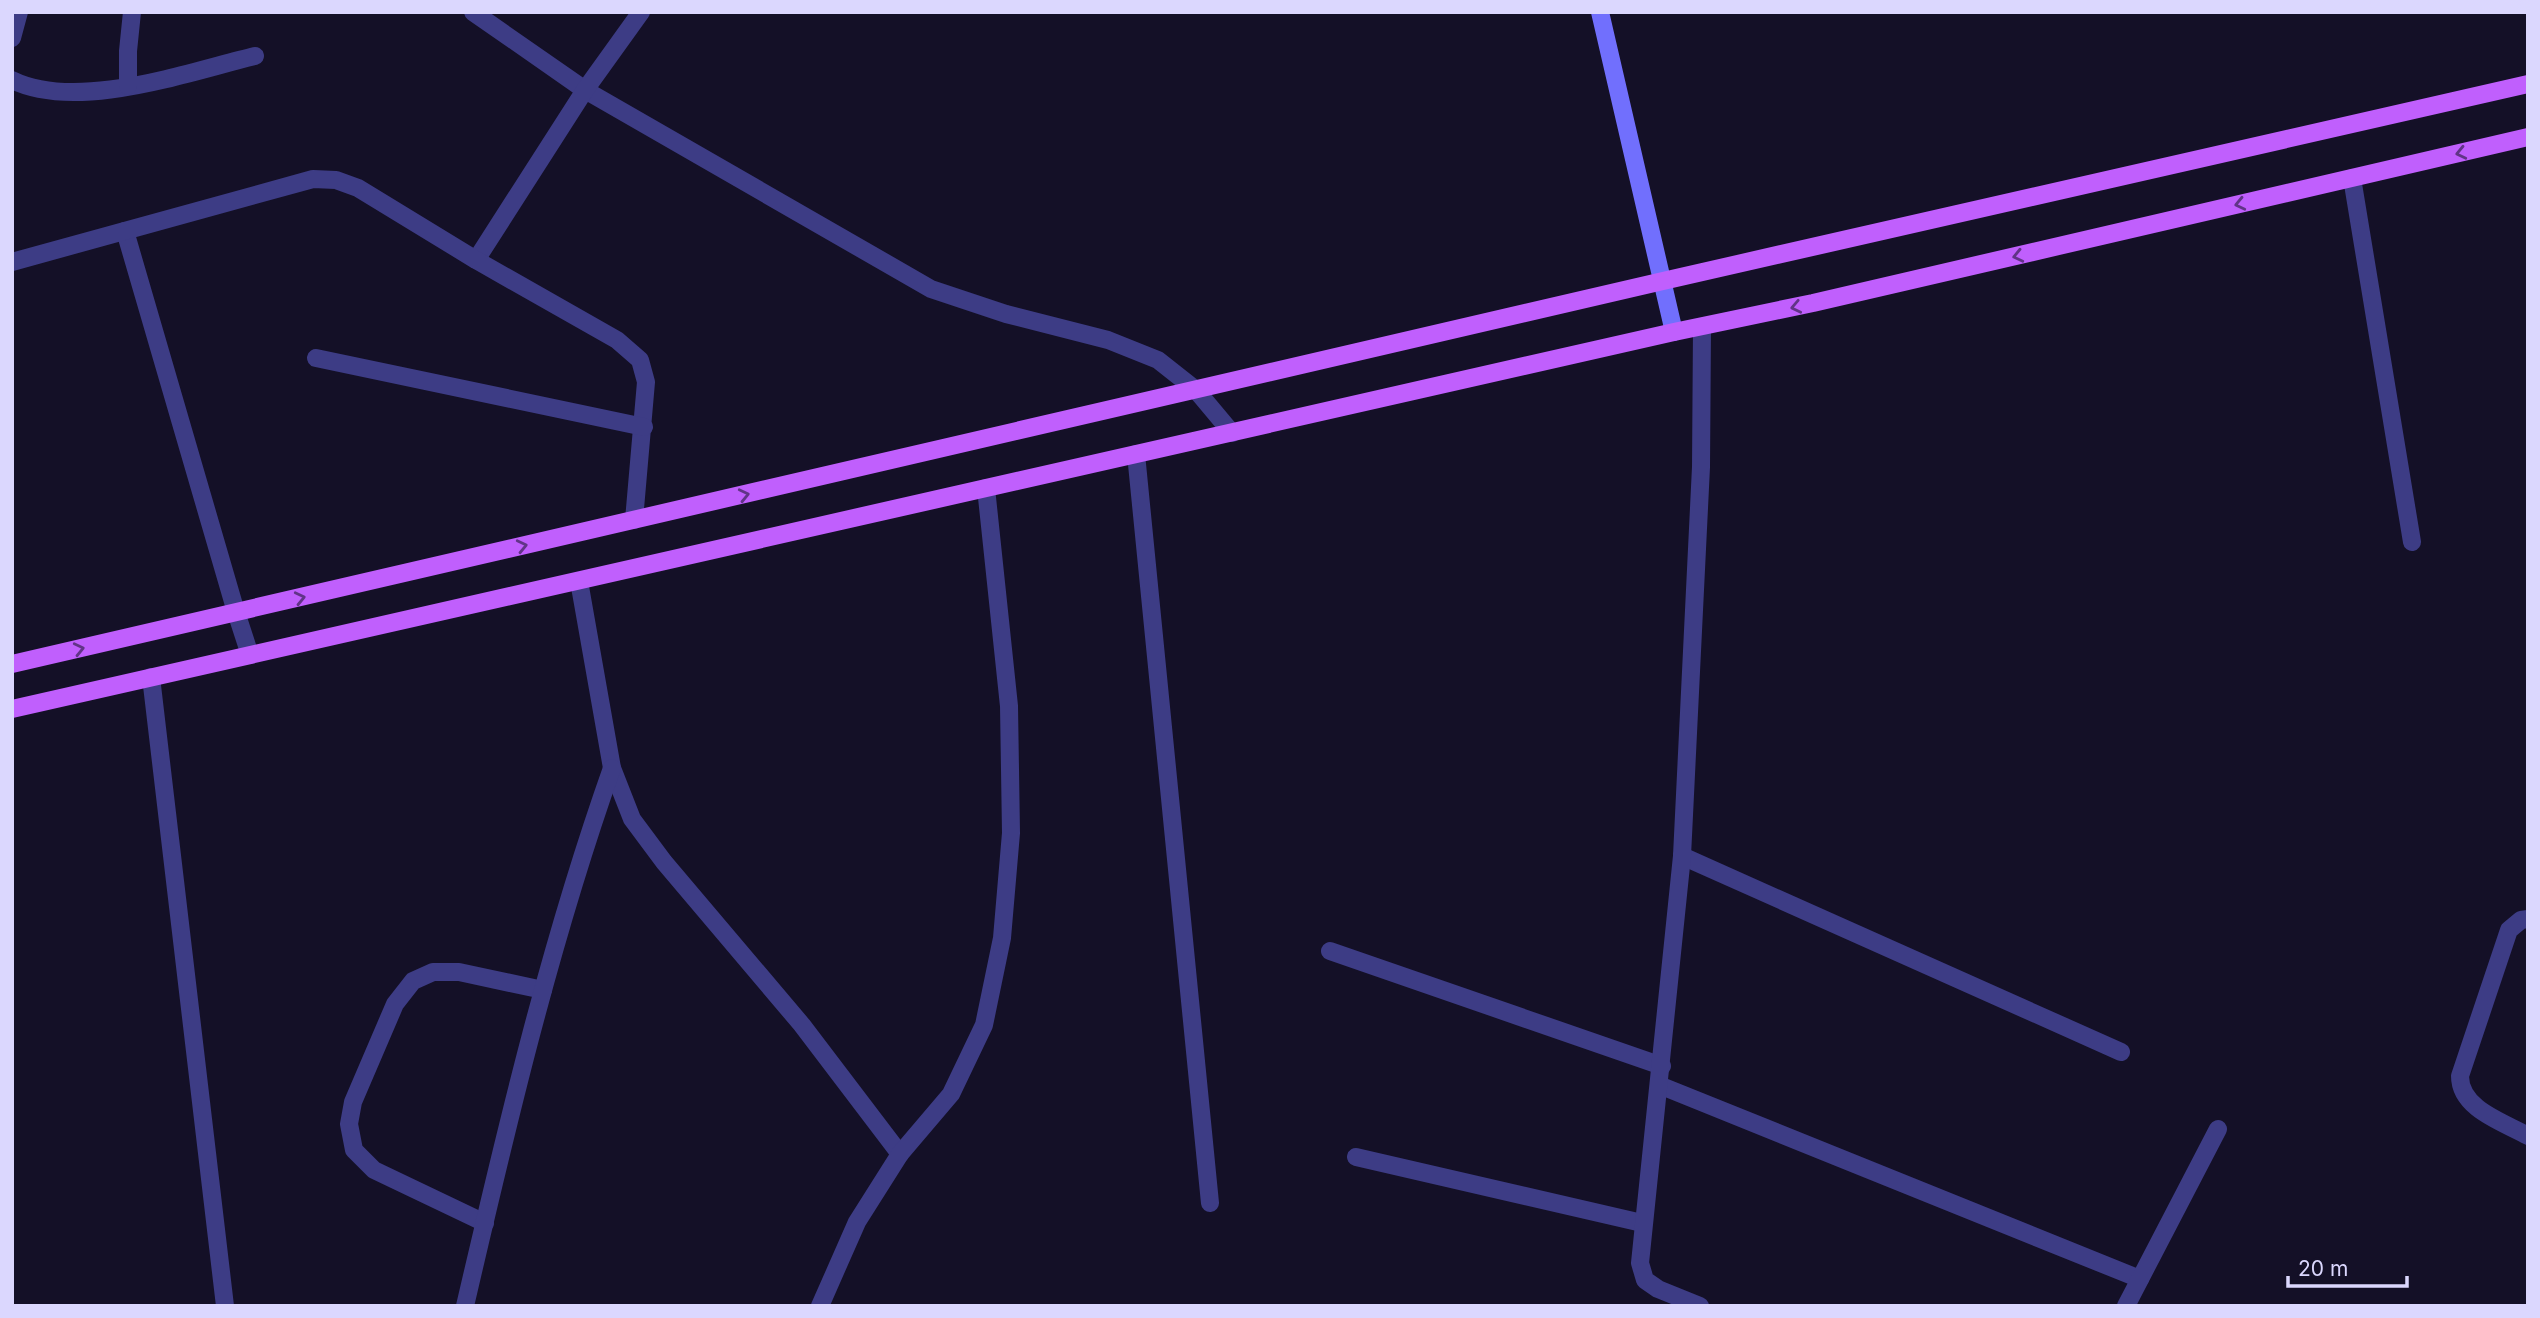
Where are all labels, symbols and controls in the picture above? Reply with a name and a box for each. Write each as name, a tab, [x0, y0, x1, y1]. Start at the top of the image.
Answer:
one-way arrow	[2455, 145, 2467, 159]
one-way arrow	[2234, 196, 2246, 210]
one-way arrow	[2012, 247, 2024, 262]
one-way arrow	[1790, 298, 1802, 313]
one-way arrow	[738, 489, 750, 503]
one-way arrow	[516, 540, 528, 554]
one-way arrow	[294, 591, 306, 606]
one-way arrow	[73, 643, 85, 657]
scale bar	[2288, 1244, 2407, 1288]
text: 20 m	[2298, 1256, 2348, 1281]

